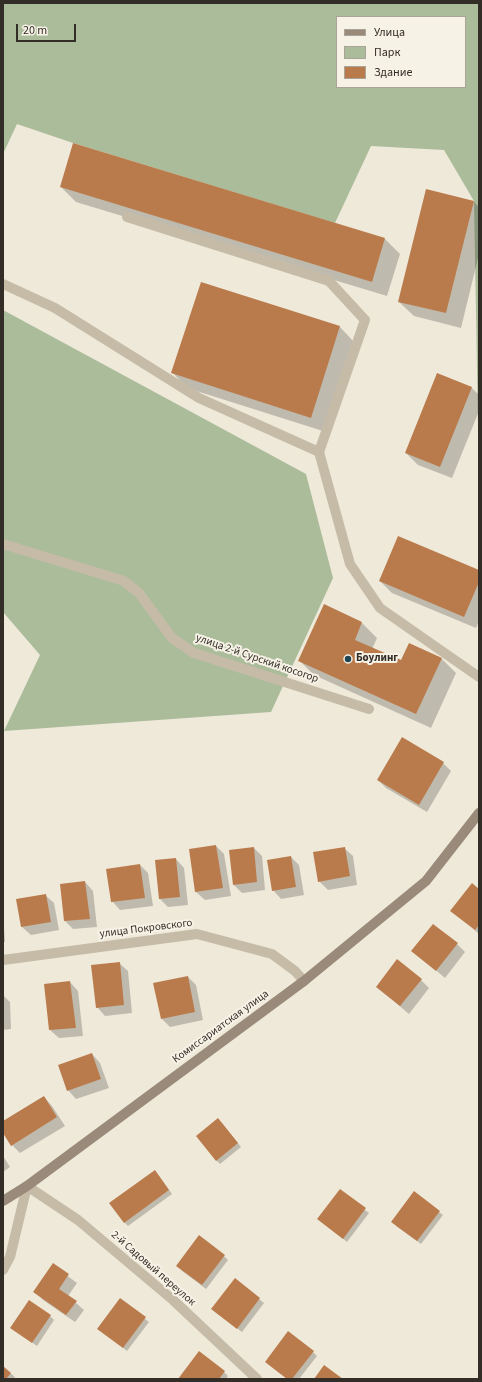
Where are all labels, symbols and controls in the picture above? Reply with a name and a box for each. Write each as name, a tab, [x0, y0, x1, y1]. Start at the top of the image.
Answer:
scale bar	[18, 16, 78, 42]
legend	[336, 16, 466, 88]
text: 20 m	[23, 22, 47, 39]
text: Улица	[374, 24, 405, 41]
text: Парк	[374, 44, 400, 61]
text: Здание	[374, 64, 413, 81]
street label: улица 2-й Сурский косогор	[194, 632, 320, 686]
place label: Боулинг	[356, 652, 398, 666]
marker: Боулинг	[343, 654, 353, 664]
street label: улица Покровского	[99, 917, 193, 941]
street label: Комиссариатская улица	[170, 988, 272, 1066]
street label: 2-й Садовый переулок	[108, 1229, 198, 1309]

